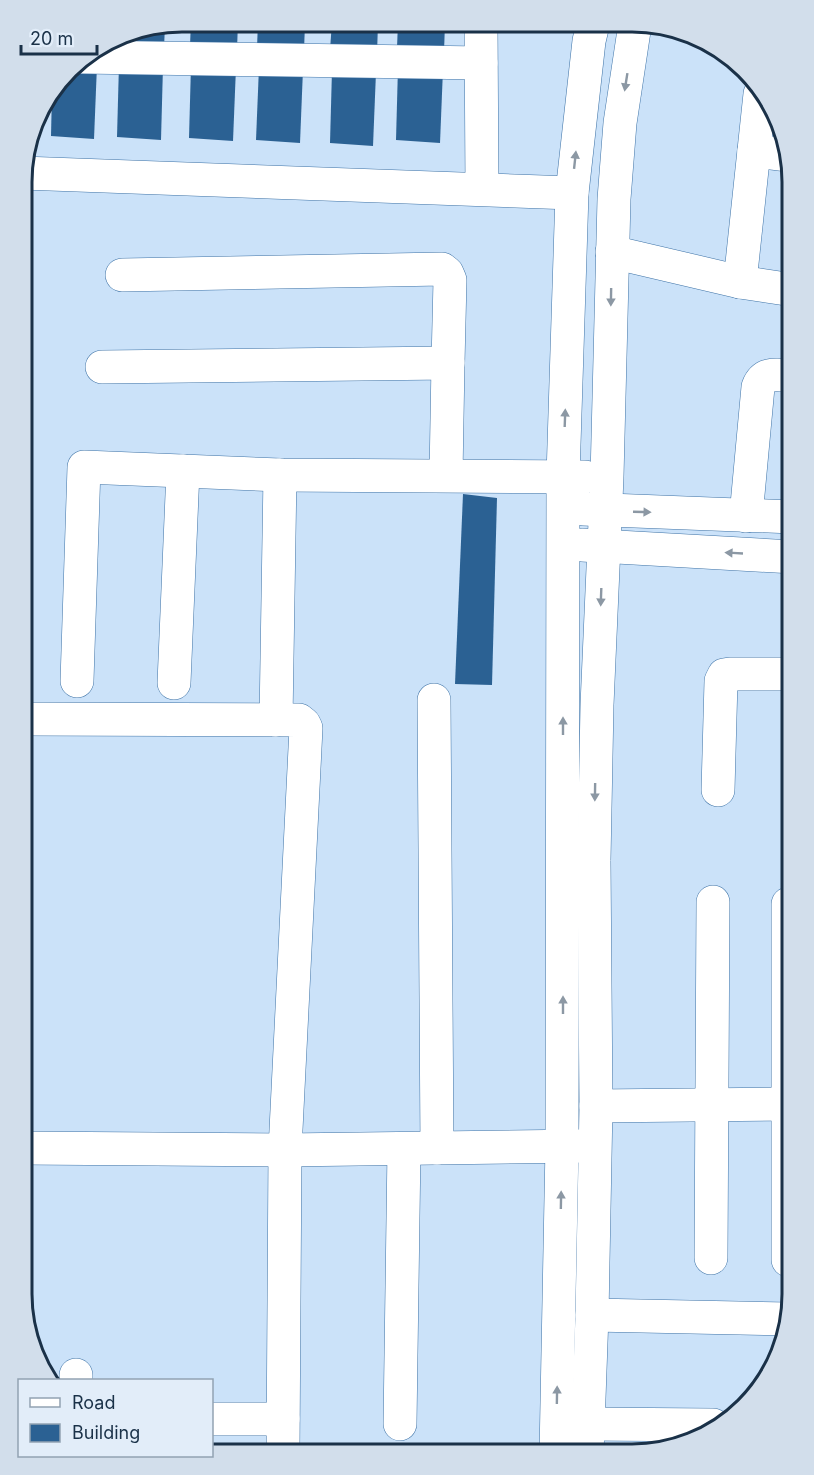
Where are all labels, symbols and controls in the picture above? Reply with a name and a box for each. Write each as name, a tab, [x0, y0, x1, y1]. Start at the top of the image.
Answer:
scale bar	[21, 18, 98, 56]
text: 20 m	[30, 28, 73, 49]
one-way arrow	[621, 72, 630, 91]
one-way arrow	[571, 151, 580, 170]
one-way arrow	[606, 287, 616, 306]
one-way arrow	[560, 408, 569, 427]
one-way arrow	[633, 507, 652, 516]
one-way arrow	[725, 549, 744, 558]
one-way arrow	[596, 587, 606, 606]
one-way arrow	[558, 717, 568, 736]
one-way arrow	[590, 782, 600, 801]
one-way arrow	[558, 996, 568, 1015]
one-way arrow	[557, 1191, 566, 1210]
legend	[18, 1379, 213, 1457]
one-way arrow	[552, 1386, 562, 1405]
text: Road	[72, 1392, 115, 1413]
text: Building	[72, 1422, 140, 1443]

